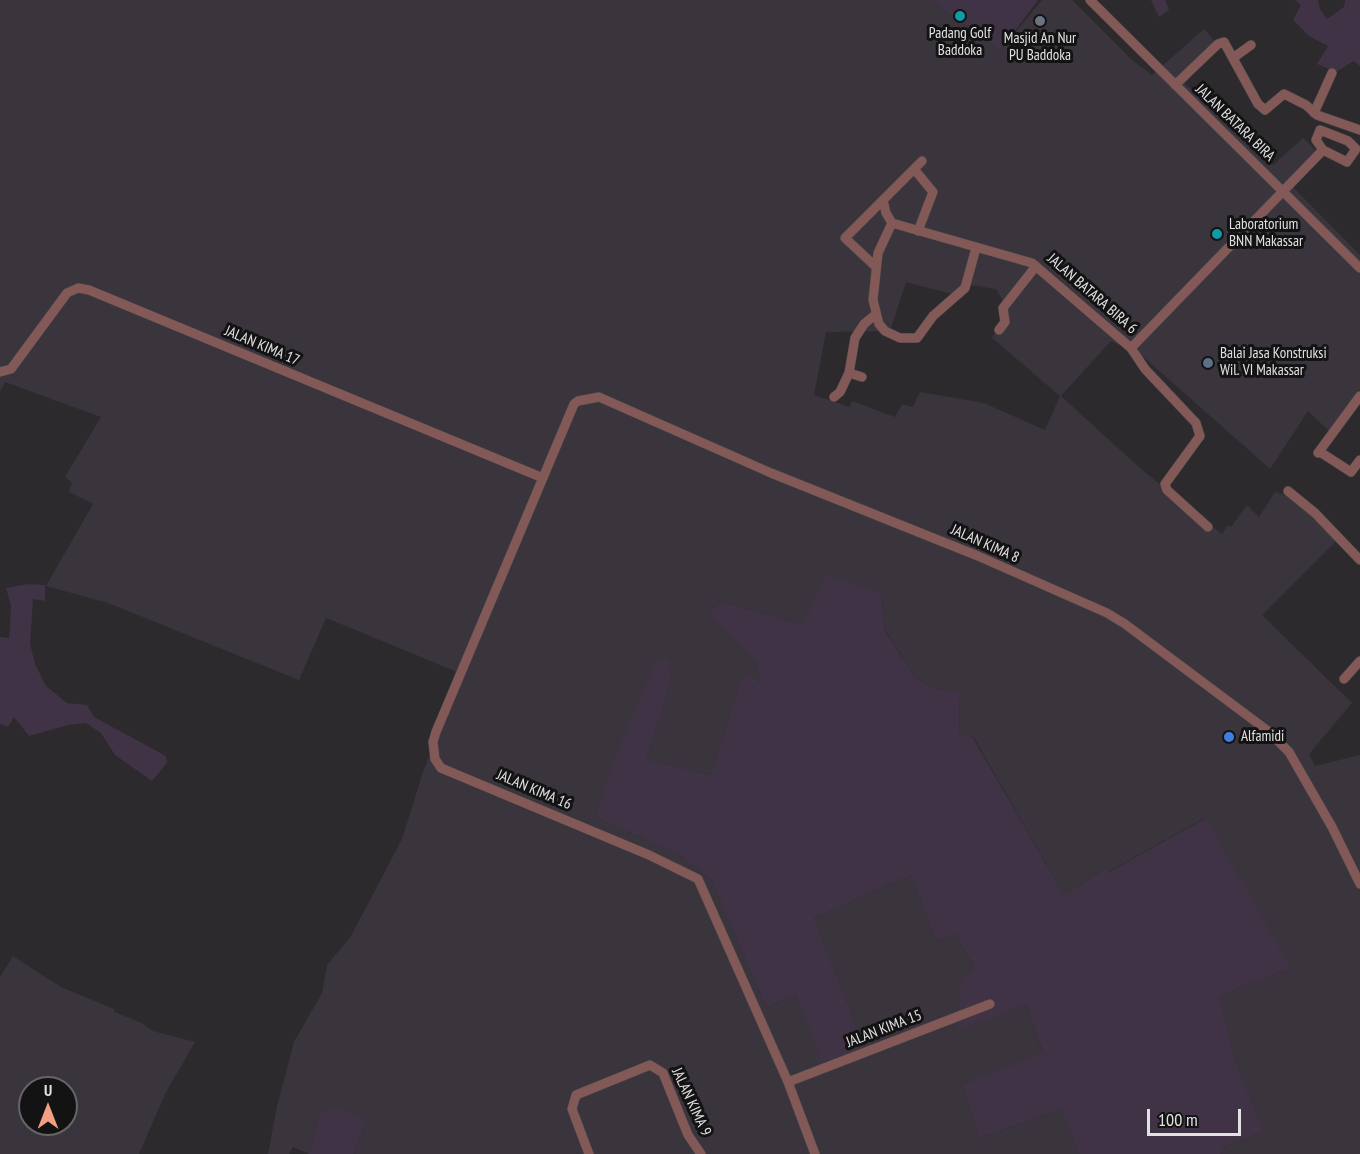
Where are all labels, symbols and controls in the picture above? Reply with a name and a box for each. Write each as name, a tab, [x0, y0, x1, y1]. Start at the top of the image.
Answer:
marker: Padang Golf Baddoka	[953, 9, 967, 23]
marker: Masjid An Nur PU Baddoka	[1033, 14, 1047, 28]
place label: Padang Golf Baddoka	[929, 25, 991, 60]
place label: Masjid An Nur PU Baddoka	[1004, 30, 1076, 65]
street label: JALAN BATARA BIRA	[1192, 81, 1278, 165]
place label: Laboratorium BNN Makassar	[1229, 216, 1303, 251]
marker: Laboratorium BNN Makassar	[1210, 227, 1224, 241]
street label: JALAN BATARA BIRA 6	[1043, 250, 1141, 338]
street label: JALAN KIMA 17	[222, 322, 302, 370]
place label: Balai Jasa Konstruksi Wil. VI Makassar	[1220, 345, 1327, 380]
marker: Balai Jasa Konstruksi Wil. VI Makassar	[1201, 356, 1215, 370]
street label: JALAN KIMA 8	[948, 521, 1022, 567]
place label: Alfamidi	[1241, 728, 1284, 746]
marker: Alfamidi	[1222, 730, 1236, 744]
street label: JALAN KIMA 16	[494, 766, 574, 814]
street label: JALAN KIMA 15	[844, 1006, 924, 1052]
street label: JALAN KIMA 9	[667, 1065, 715, 1139]
north arrow	[18, 1076, 78, 1136]
text: U	[44, 1080, 52, 1100]
scale bar	[1150, 1097, 1244, 1135]
text: 100 m	[1158, 1108, 1198, 1131]

